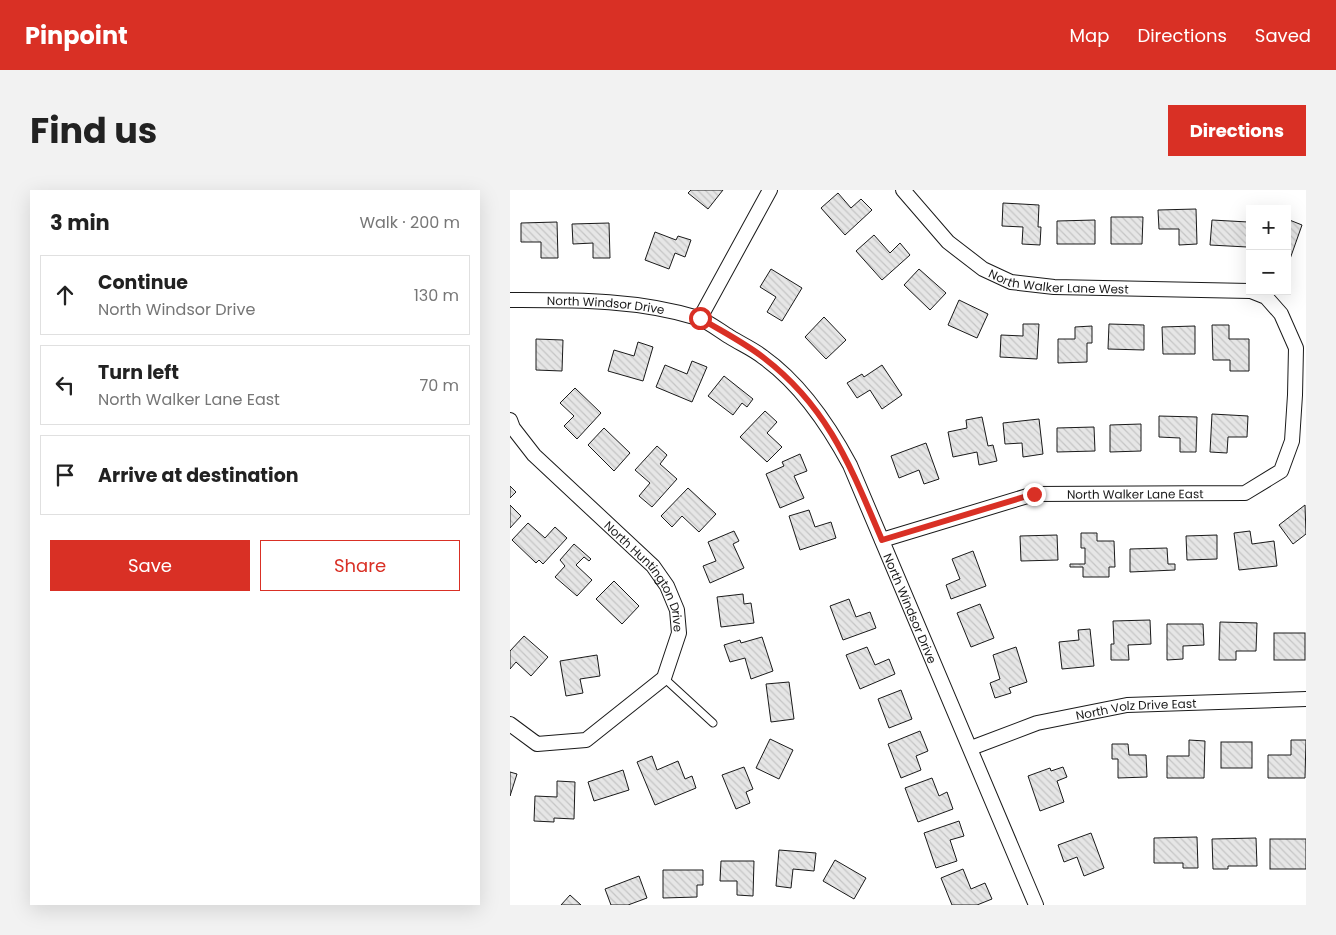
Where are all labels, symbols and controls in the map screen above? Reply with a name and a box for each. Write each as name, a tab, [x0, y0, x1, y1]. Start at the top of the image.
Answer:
text: Pinpoint	[25, 19, 128, 52]
text: Map	[1070, 23, 1109, 48]
text: Directions	[1137, 23, 1227, 48]
text: Saved	[1255, 23, 1311, 48]
button: Directions	[1168, 105, 1306, 156]
text: Find us	[30, 106, 157, 155]
map controls	[1246, 205, 1291, 295]
button: +	[1246, 205, 1291, 250]
text: 3 min	[50, 208, 110, 237]
text: Walk · 200 m	[359, 211, 460, 234]
button: −	[1246, 250, 1291, 295]
street label: North Walker Lane West	[986, 264, 1129, 297]
text: Continue	[98, 269, 188, 296]
icon: ahead	[51, 281, 79, 309]
text: 130 m	[414, 284, 459, 307]
street label: North Windsor Drive	[547, 292, 666, 318]
text: North Windsor Drive	[98, 298, 255, 321]
route start	[689, 307, 712, 330]
text: Turn left	[98, 359, 179, 386]
icon: left	[51, 371, 79, 399]
text: 70 m	[419, 374, 459, 397]
text: North Walker Lane East	[98, 388, 280, 411]
icon: arrive	[51, 461, 79, 489]
text: Arrive at destination	[98, 462, 299, 489]
route end	[1023, 483, 1046, 506]
street label: North Walker Lane East	[1067, 485, 1204, 502]
street label: North Huntington Drive	[601, 517, 687, 633]
button: Save	[50, 540, 250, 591]
button: Share	[260, 540, 460, 591]
street label: North Windsor Drive	[880, 551, 941, 666]
street label: North Volz Drive East	[1074, 694, 1197, 724]

